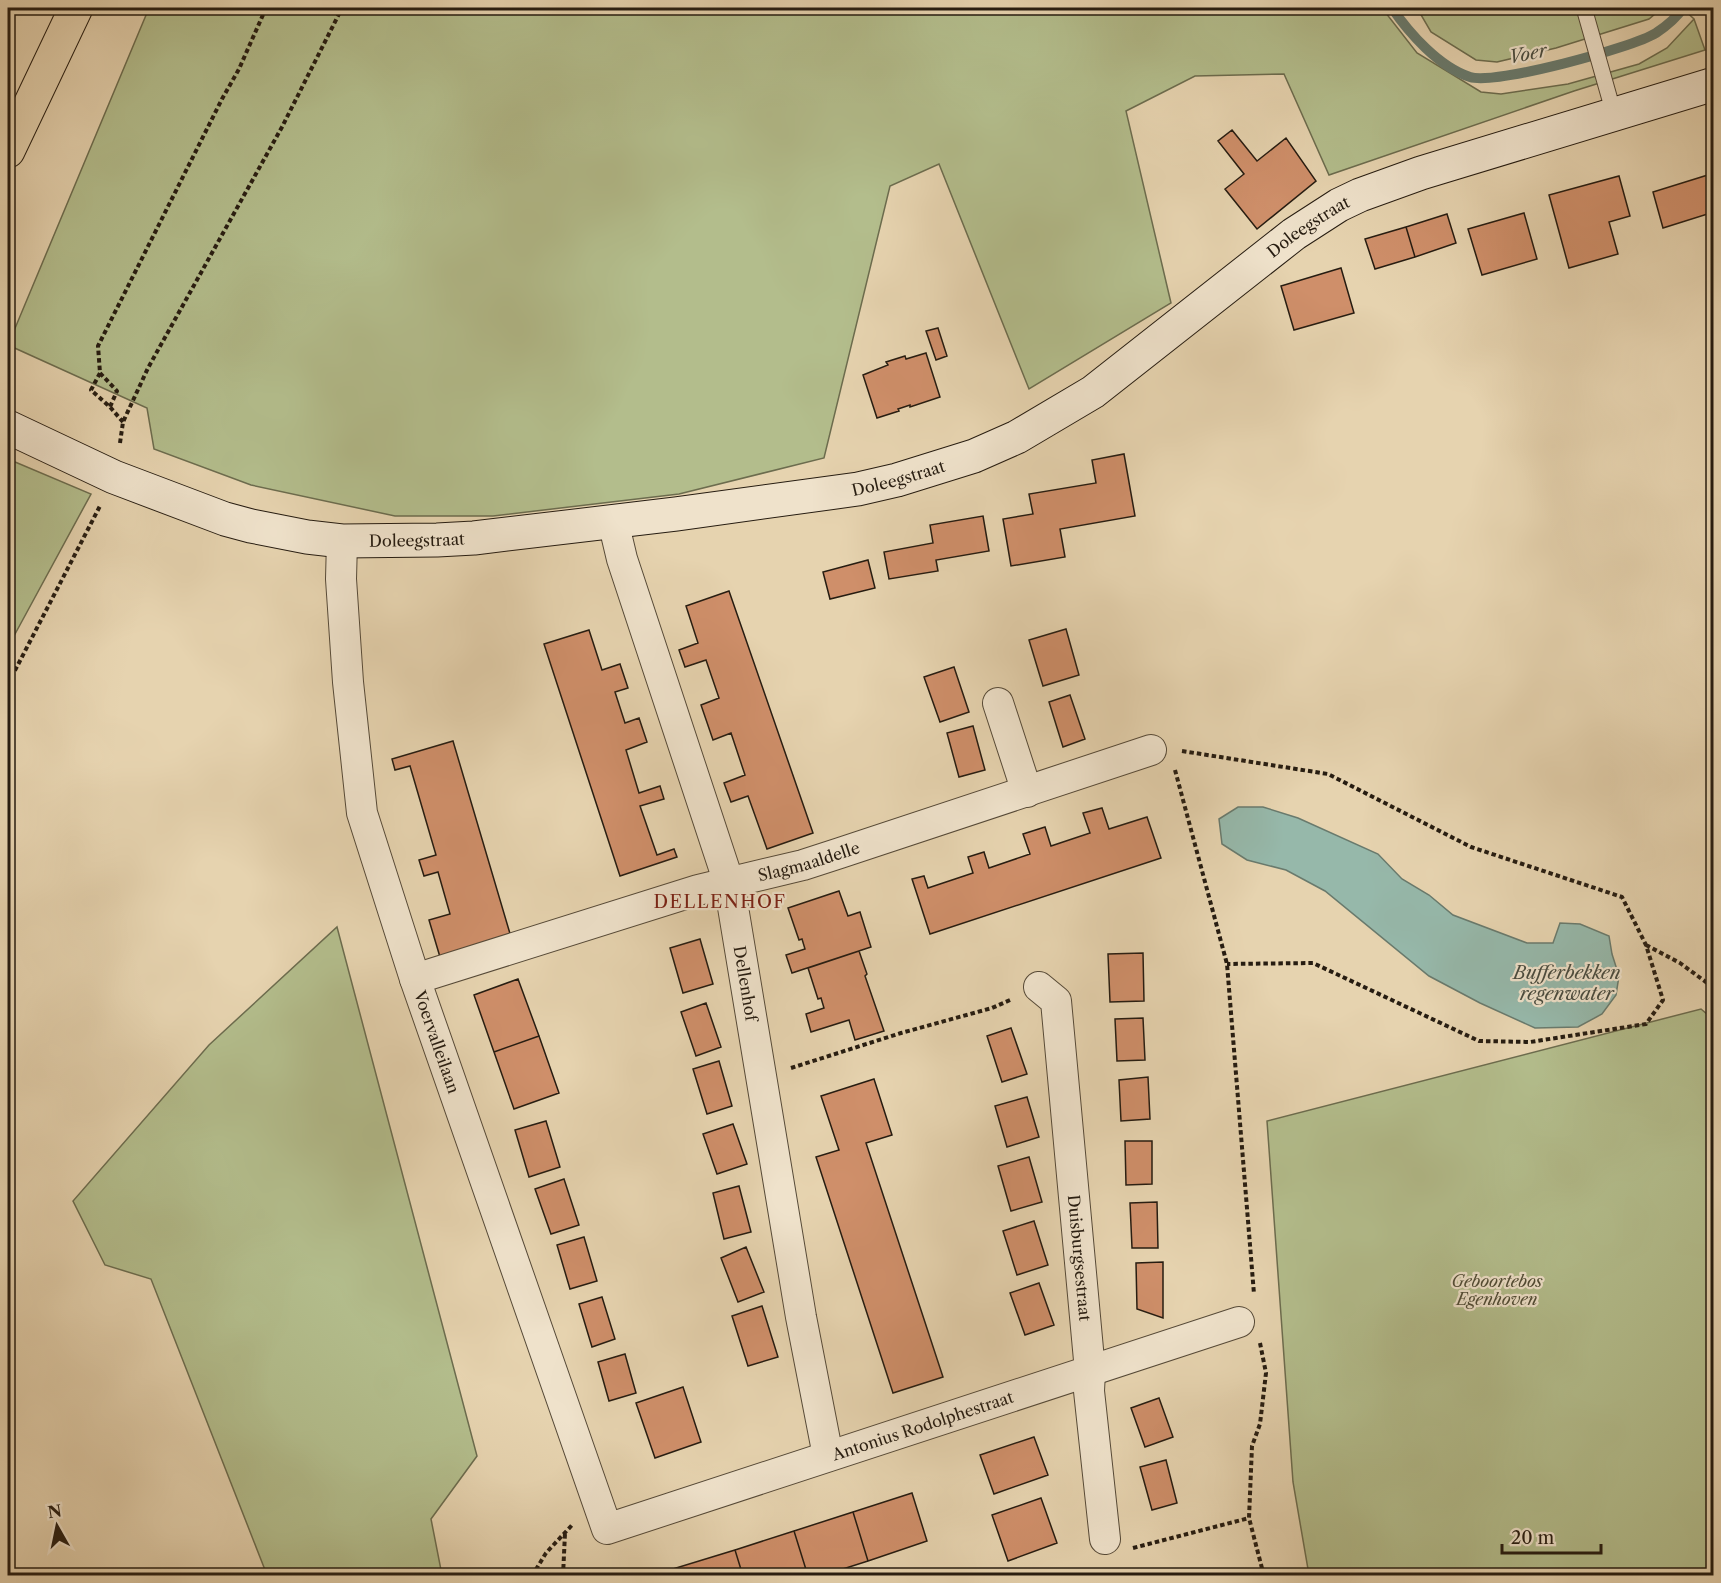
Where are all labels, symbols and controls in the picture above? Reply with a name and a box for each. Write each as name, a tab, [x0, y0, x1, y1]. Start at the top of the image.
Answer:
water label: Voer	[1507, 39, 1550, 68]
street label: Doleegstraat	[1263, 191, 1353, 262]
street label: Doleegstraat	[850, 456, 948, 500]
street label: Doleegstraat	[369, 528, 466, 551]
street label: Slagmaaldelle	[756, 837, 862, 885]
district label: DELLENHOF	[654, 891, 786, 913]
street label: Dellenhof	[730, 944, 762, 1025]
water label: Bufferbekken regenwater	[1511, 962, 1621, 1005]
street label: Voervalleilaan	[410, 987, 464, 1096]
street label: Duisburgsestraat	[1064, 1194, 1095, 1322]
park label: Geboortebos Egenhoven	[1451, 1271, 1543, 1309]
street label: Antonius Rodolphestraat	[828, 1386, 1016, 1465]
north arrow	[27, 1496, 87, 1556]
text: N	[46, 1500, 63, 1522]
scale bar	[1502, 1517, 1601, 1555]
text: 20 m	[1511, 1527, 1555, 1549]

